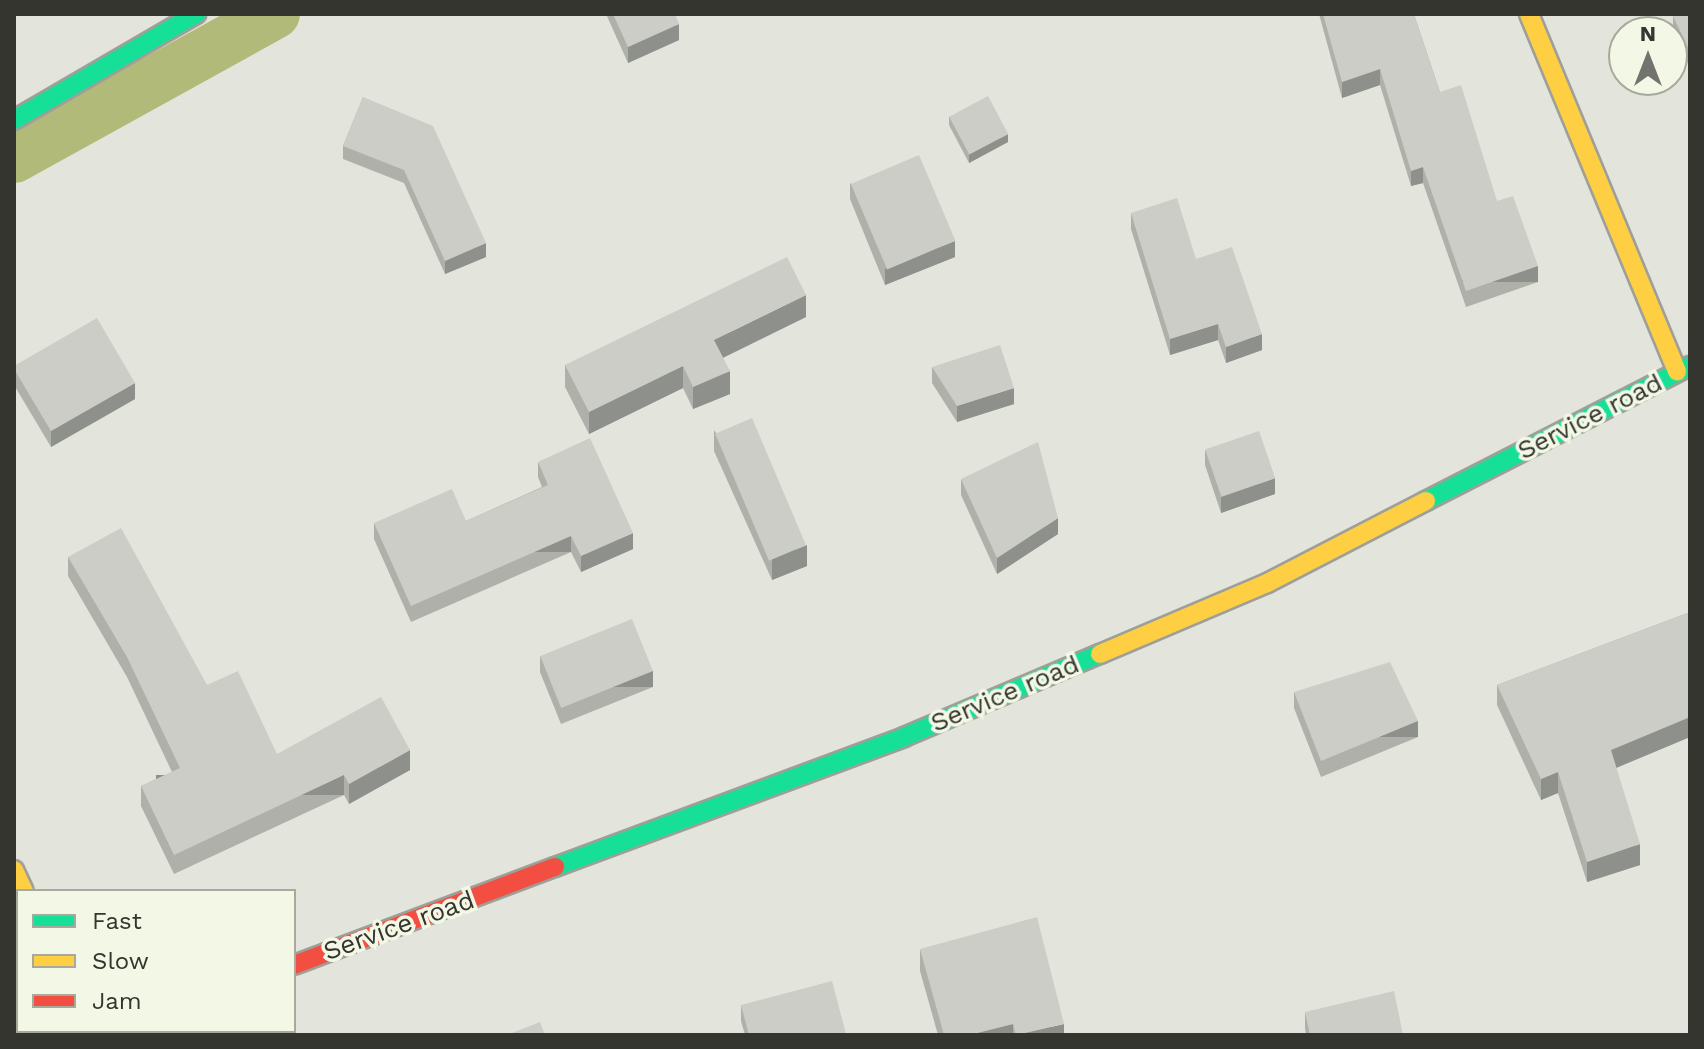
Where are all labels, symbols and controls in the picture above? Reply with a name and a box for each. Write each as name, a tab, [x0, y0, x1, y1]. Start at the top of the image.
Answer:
north arrow	[1608, 16, 1688, 96]
text: N	[1640, 21, 1656, 46]
street label: Service road	[1513, 367, 1667, 467]
street label: Service road	[926, 649, 1084, 739]
street label: Service road	[319, 884, 479, 968]
legend	[16, 889, 296, 1033]
text: Fast	[92, 907, 142, 935]
text: Slow	[92, 947, 149, 975]
text: Jam	[92, 987, 142, 1015]

